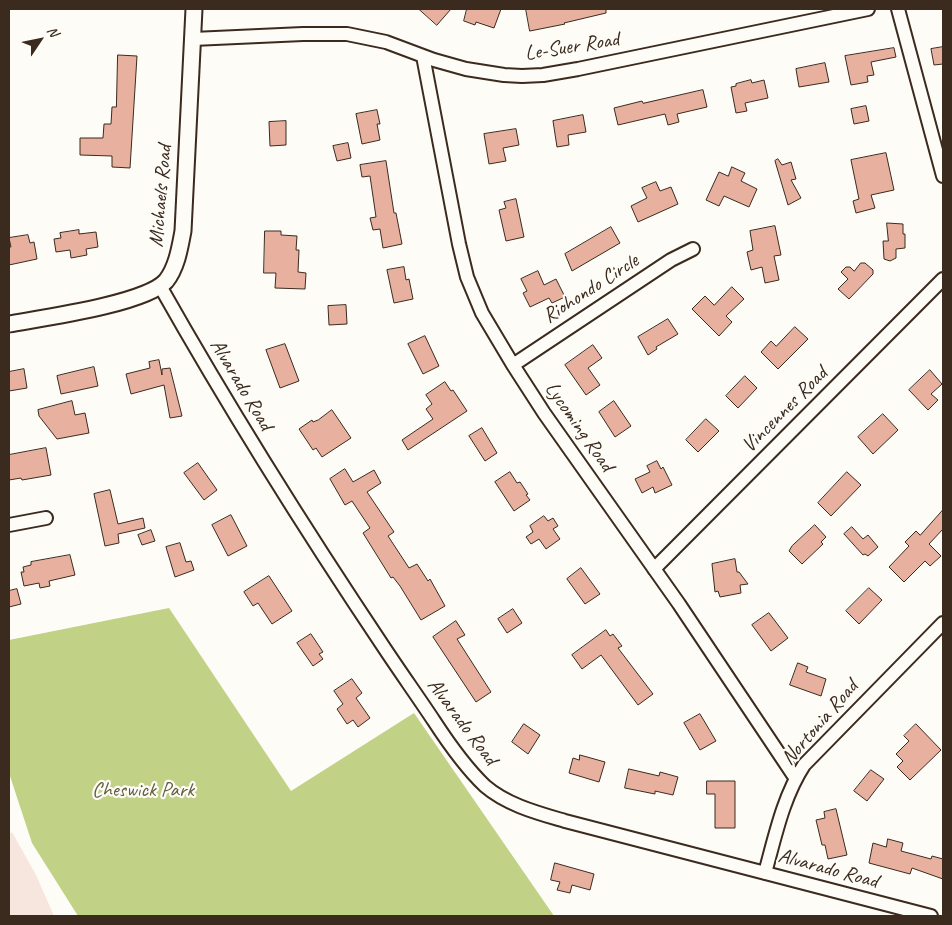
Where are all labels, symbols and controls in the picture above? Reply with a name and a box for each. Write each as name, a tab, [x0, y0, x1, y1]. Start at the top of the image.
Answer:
north arrow	[15, 15, 65, 65]
text: N	[43, 23, 62, 40]
street label: Le-Suer Road	[523, 27, 621, 67]
street label: Michaels Road	[144, 144, 178, 248]
street label: Riohondo Circle	[538, 249, 644, 329]
street label: Alvarado Road	[204, 335, 278, 435]
street label: Vincennes Road	[737, 362, 833, 458]
street label: Lycoming Road	[539, 377, 619, 477]
street label: Alvarado Road	[421, 674, 503, 770]
street label: Nortonia Road	[776, 675, 864, 771]
park label: Cheswick Park	[92, 777, 194, 803]
street label: Alvarado Road	[775, 844, 881, 894]

